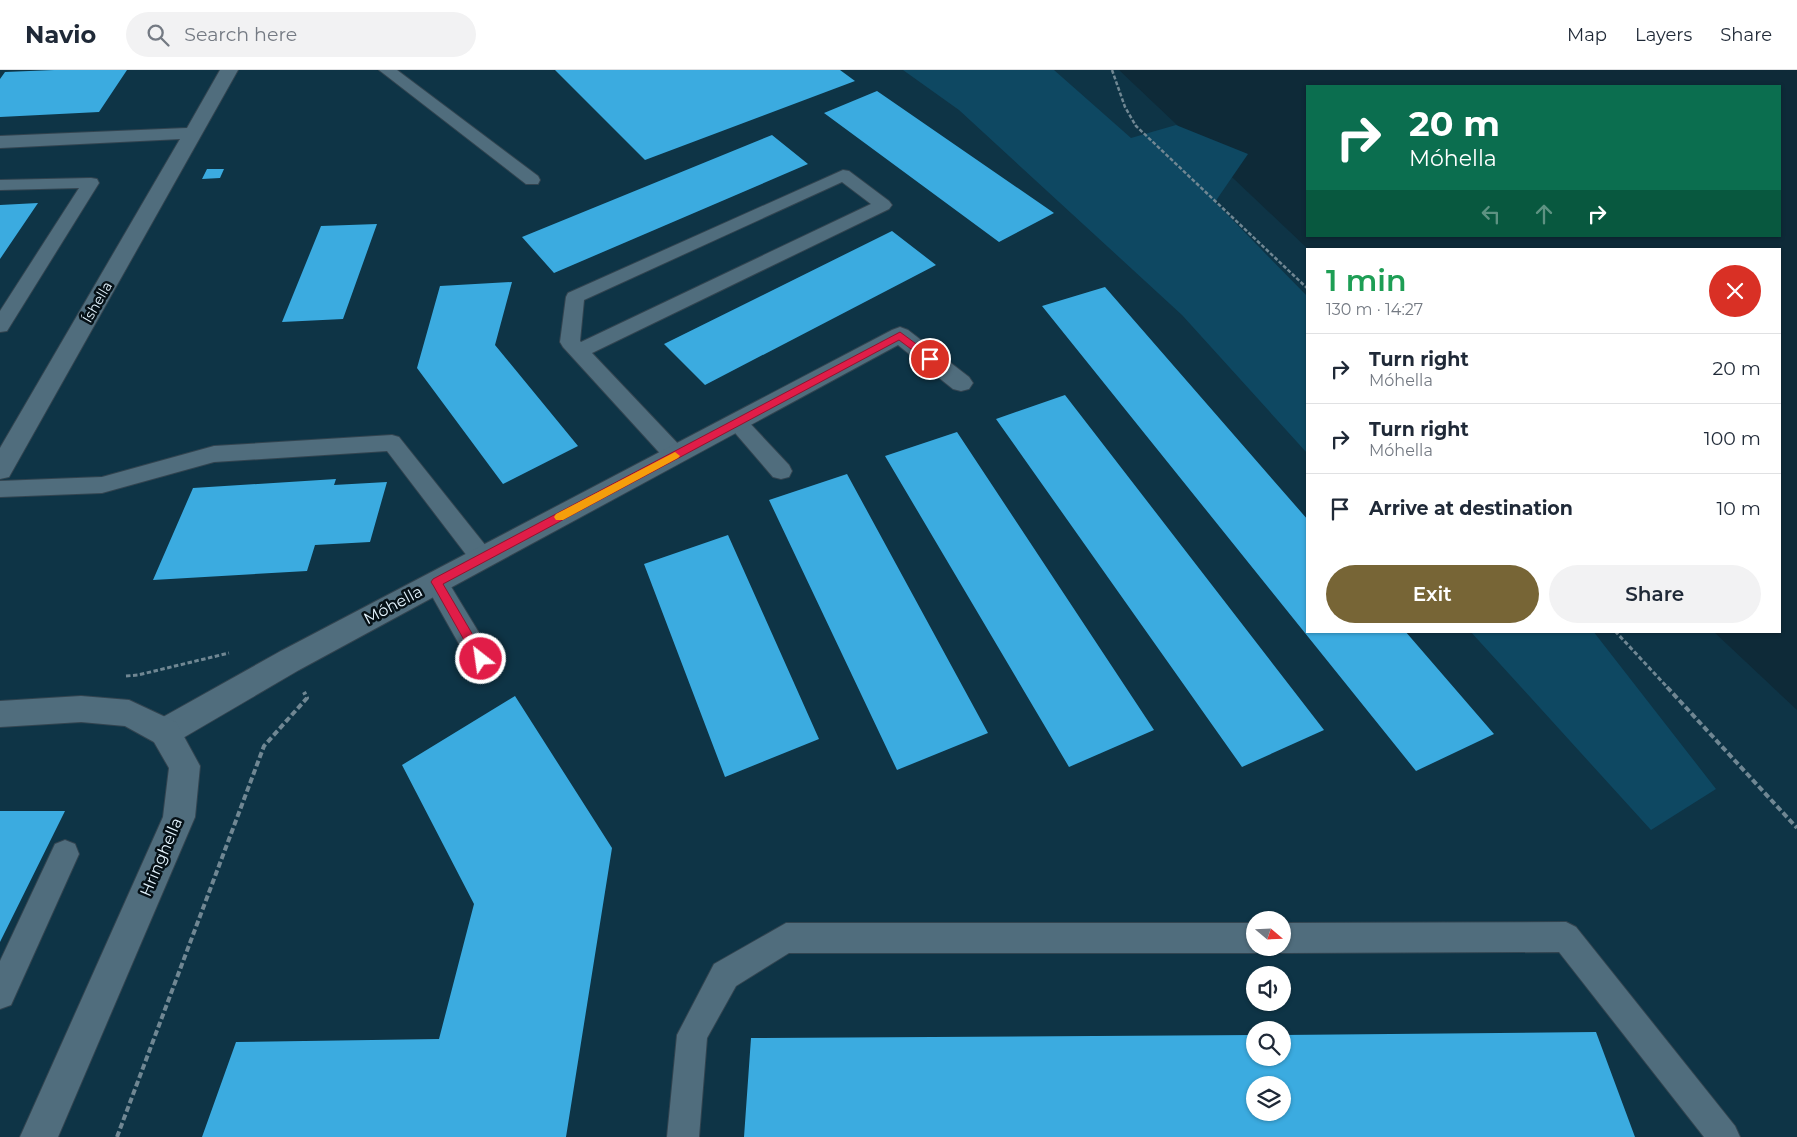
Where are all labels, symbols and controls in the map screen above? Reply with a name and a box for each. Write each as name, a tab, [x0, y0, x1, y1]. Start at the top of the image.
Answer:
search box	[126, 12, 476, 57]
text: Navio	[25, 20, 96, 49]
icon: search	[144, 21, 172, 49]
text: Search here	[184, 23, 297, 46]
text: Map	[1567, 24, 1607, 46]
text: Layers	[1635, 24, 1692, 46]
text: Share	[1720, 24, 1772, 46]
text: 20 m	[1409, 102, 1500, 145]
icon: right	[1326, 105, 1391, 170]
text: Móhella	[1409, 145, 1497, 172]
icon: left	[1477, 200, 1505, 228]
icon: ahead	[1530, 200, 1558, 228]
icon: right	[1583, 200, 1611, 228]
text: 1 min	[1326, 262, 1407, 299]
button: close	[1709, 265, 1761, 317]
street label: Íshella	[78, 278, 116, 326]
text: 130 m · 14:27	[1326, 300, 1423, 319]
pin	[909, 338, 951, 380]
icon: arrive	[916, 345, 944, 373]
text: Turn right	[1369, 348, 1469, 371]
icon: right	[1326, 355, 1354, 383]
text: 20 m	[1713, 357, 1761, 380]
text: Móhella	[1369, 371, 1433, 390]
text: Turn right	[1369, 418, 1469, 441]
icon: right	[1326, 425, 1354, 453]
text: 100 m	[1704, 427, 1761, 450]
text: Móhella	[1369, 441, 1433, 460]
icon: arrive	[1326, 495, 1354, 523]
text: Arrive at destination	[1369, 497, 1573, 520]
text: 10 m	[1716, 497, 1761, 520]
button: Exit	[1326, 565, 1539, 623]
button: Share	[1549, 565, 1761, 623]
street label: Móhella	[360, 582, 426, 628]
position arrow	[454, 632, 506, 684]
street label: Hringhella	[136, 815, 186, 899]
north arrow	[1246, 911, 1291, 956]
map controls	[1246, 911, 1291, 1121]
button: sound	[1246, 966, 1291, 1011]
button: search	[1246, 1021, 1291, 1066]
button: layers	[1246, 1076, 1291, 1121]

